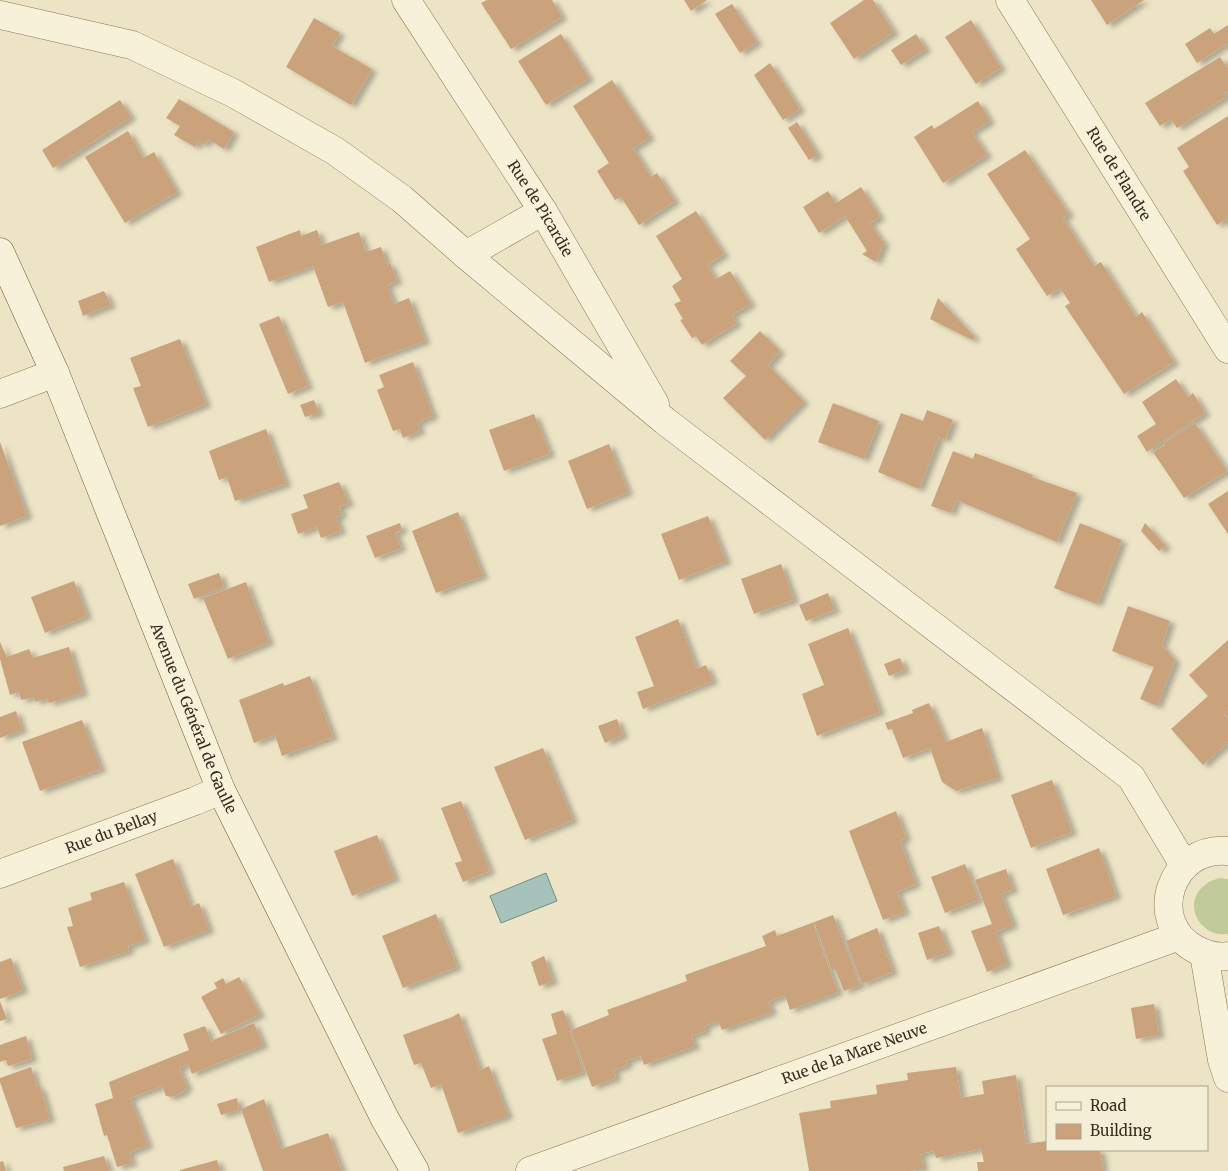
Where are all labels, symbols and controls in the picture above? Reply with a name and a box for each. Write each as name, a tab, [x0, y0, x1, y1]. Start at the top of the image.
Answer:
street label: Rue de Flandre	[1083, 123, 1155, 224]
street label: Rue de Picardie	[504, 157, 577, 260]
street label: Avenue du Général de Gaulle	[146, 619, 241, 817]
street label: Rue du Bellay	[62, 806, 160, 858]
street label: Rue de la Mare Neuve	[779, 1018, 930, 1088]
legend	[1046, 1086, 1208, 1151]
text: Road	[1090, 1096, 1126, 1115]
text: Building	[1090, 1121, 1152, 1140]

